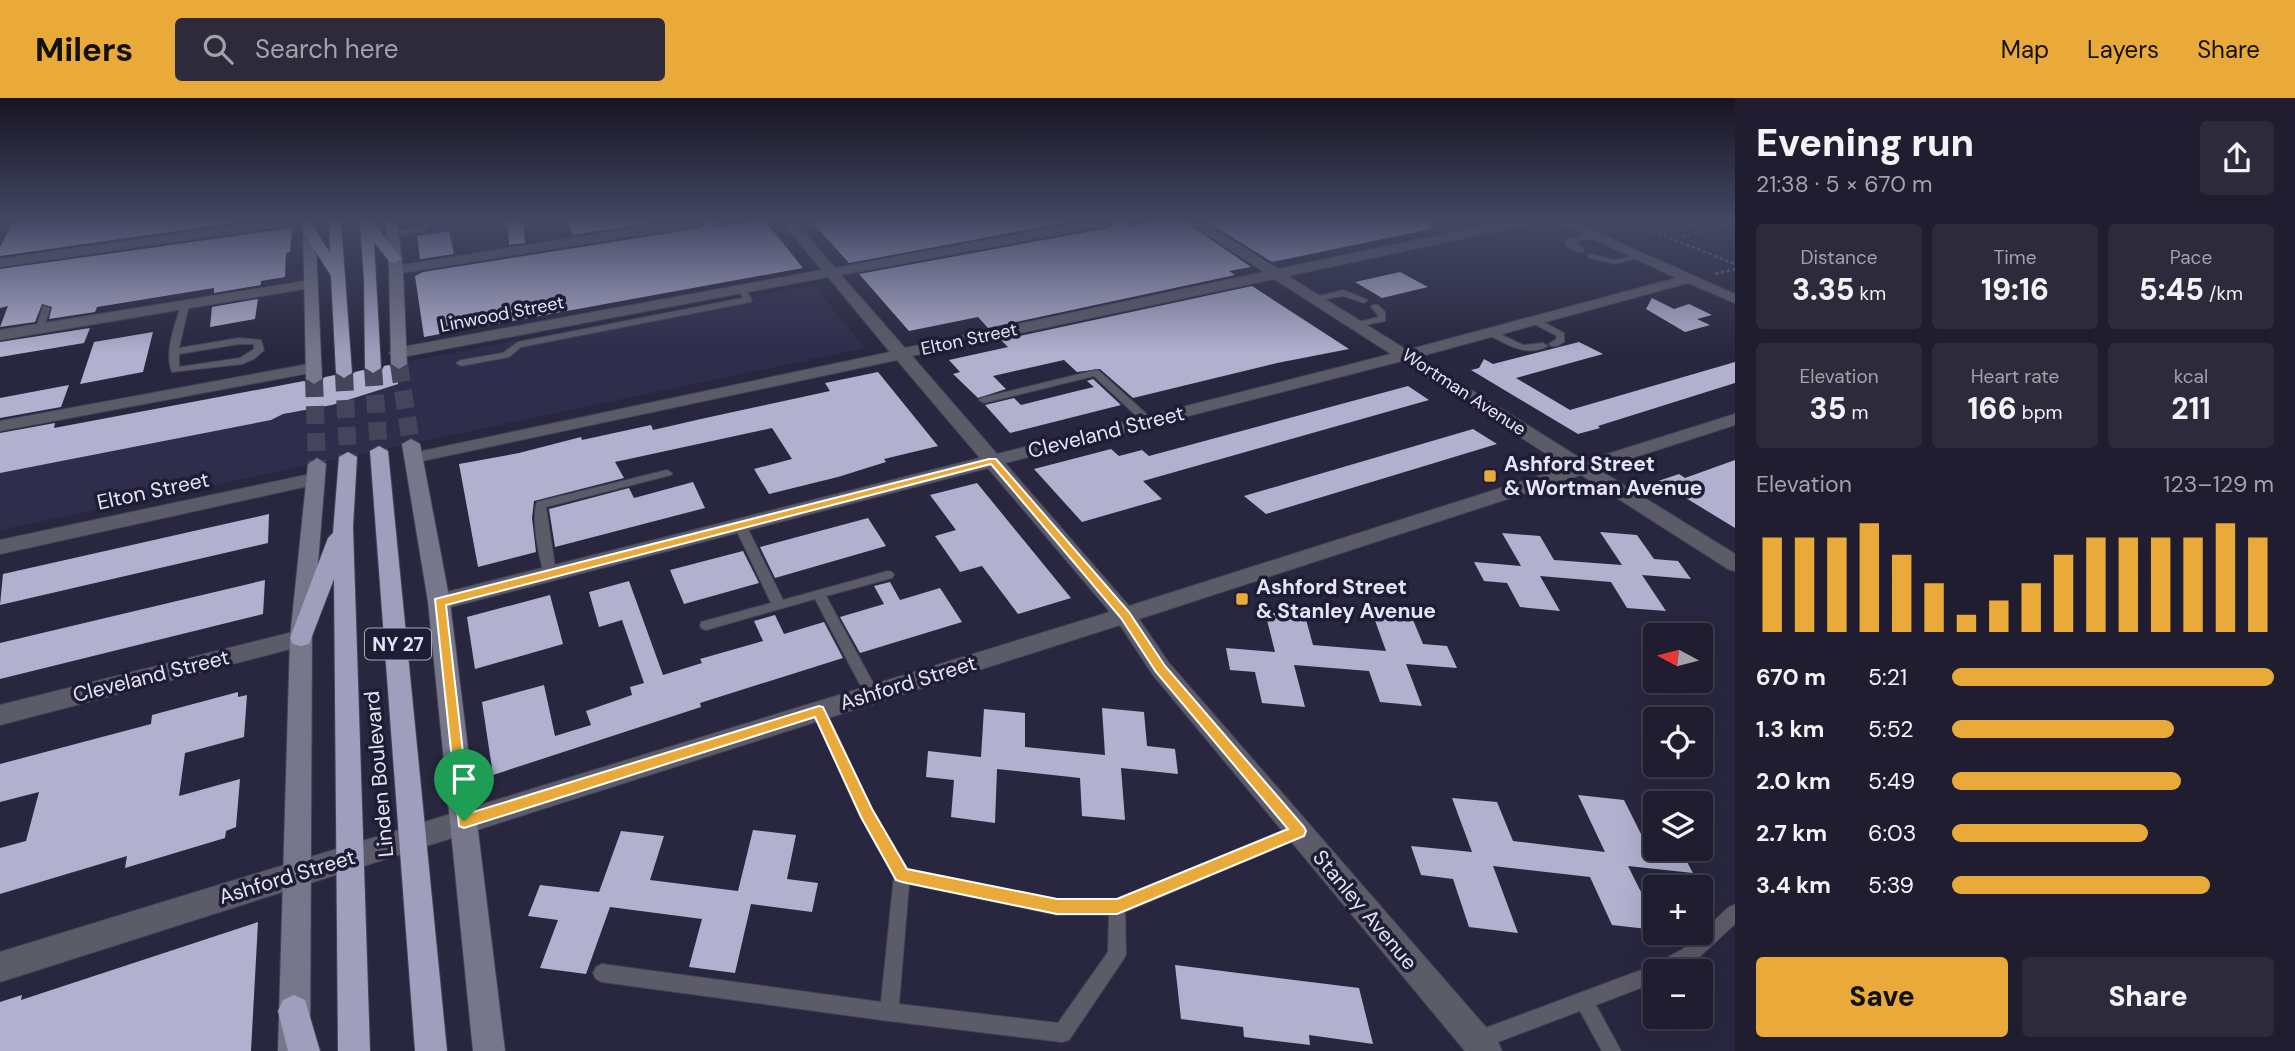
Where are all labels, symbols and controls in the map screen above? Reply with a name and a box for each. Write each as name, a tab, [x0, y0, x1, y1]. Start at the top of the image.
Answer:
search box	[175, 18, 665, 81]
text: Milers	[35, 28, 133, 71]
icon: search	[199, 30, 237, 68]
text: Search here	[255, 32, 398, 66]
text: Map	[2001, 34, 2049, 65]
text: Layers	[2087, 34, 2159, 65]
text: Share	[2197, 34, 2260, 65]
text: Evening run	[1756, 118, 1974, 168]
button: share	[2200, 121, 2274, 195]
text: 21:38 · 5 × 670 m	[1756, 169, 1933, 199]
text: Distance	[1800, 245, 1878, 270]
text: Time	[1994, 245, 2036, 270]
text: Pace	[2170, 245, 2212, 270]
text: 3.35	[1792, 270, 1855, 309]
text: 19:16	[1981, 270, 2049, 309]
text: 5:45	[2139, 270, 2204, 309]
text: km	[1855, 281, 1886, 306]
text: /km	[2204, 281, 2243, 306]
street label: Linwood Street	[438, 290, 566, 338]
street label: Elton Street	[919, 317, 1019, 361]
street label: Wortman Avenue	[1397, 343, 1531, 441]
text: Elevation	[1799, 364, 1879, 389]
text: Heart rate	[1971, 364, 2059, 389]
text: kcal	[2174, 364, 2208, 389]
text: 35	[1810, 389, 1846, 428]
text: 166	[1968, 389, 2017, 428]
text: 211	[2171, 389, 2211, 428]
street label: Cleveland Street	[1025, 399, 1187, 465]
text: m	[1846, 400, 1868, 425]
text: bpm	[2017, 400, 2062, 425]
place label: Ashford Street & Wortman Avenue	[1504, 450, 1702, 502]
street label: Elton Street	[94, 465, 212, 517]
marker: Ashford Street & Wortman Avenue	[1482, 468, 1498, 484]
text: Elevation	[1756, 469, 1852, 499]
text: 123–129 m	[2163, 469, 2274, 499]
place label: Ashford Street & Stanley Avenue	[1256, 573, 1436, 625]
marker: Ashford Street & Stanley Avenue	[1234, 591, 1250, 607]
north arrow	[1643, 623, 1713, 693]
map controls	[1643, 623, 1713, 1029]
road number: NY 27	[365, 628, 431, 660]
street label: Cleveland Street	[70, 643, 232, 709]
street label: Ashford Street	[836, 649, 980, 717]
text: 670 m	[1756, 662, 1826, 692]
text: 5:21	[1868, 662, 1907, 692]
street label: Linden Boulevard	[358, 690, 400, 858]
button: locate	[1643, 707, 1713, 777]
text: 1.3 km	[1756, 714, 1824, 744]
text: 5:52	[1868, 714, 1914, 744]
pin	[434, 749, 494, 821]
icon: arrive	[445, 760, 483, 798]
text: 2.0 km	[1756, 766, 1831, 796]
text: 5:49	[1868, 766, 1915, 796]
button: layers	[1643, 791, 1713, 861]
text: 2.7 km	[1756, 818, 1827, 848]
text: 6:03	[1868, 818, 1916, 848]
street label: Ashford Street	[215, 843, 359, 911]
street label: Stanley Avenue	[1306, 844, 1424, 976]
text: 3.4 km	[1756, 870, 1831, 900]
text: 5:39	[1868, 870, 1914, 900]
button: +	[1643, 875, 1713, 945]
button: Save	[1756, 957, 2008, 1037]
button: Share	[2022, 957, 2274, 1037]
button: −	[1643, 959, 1713, 1029]

